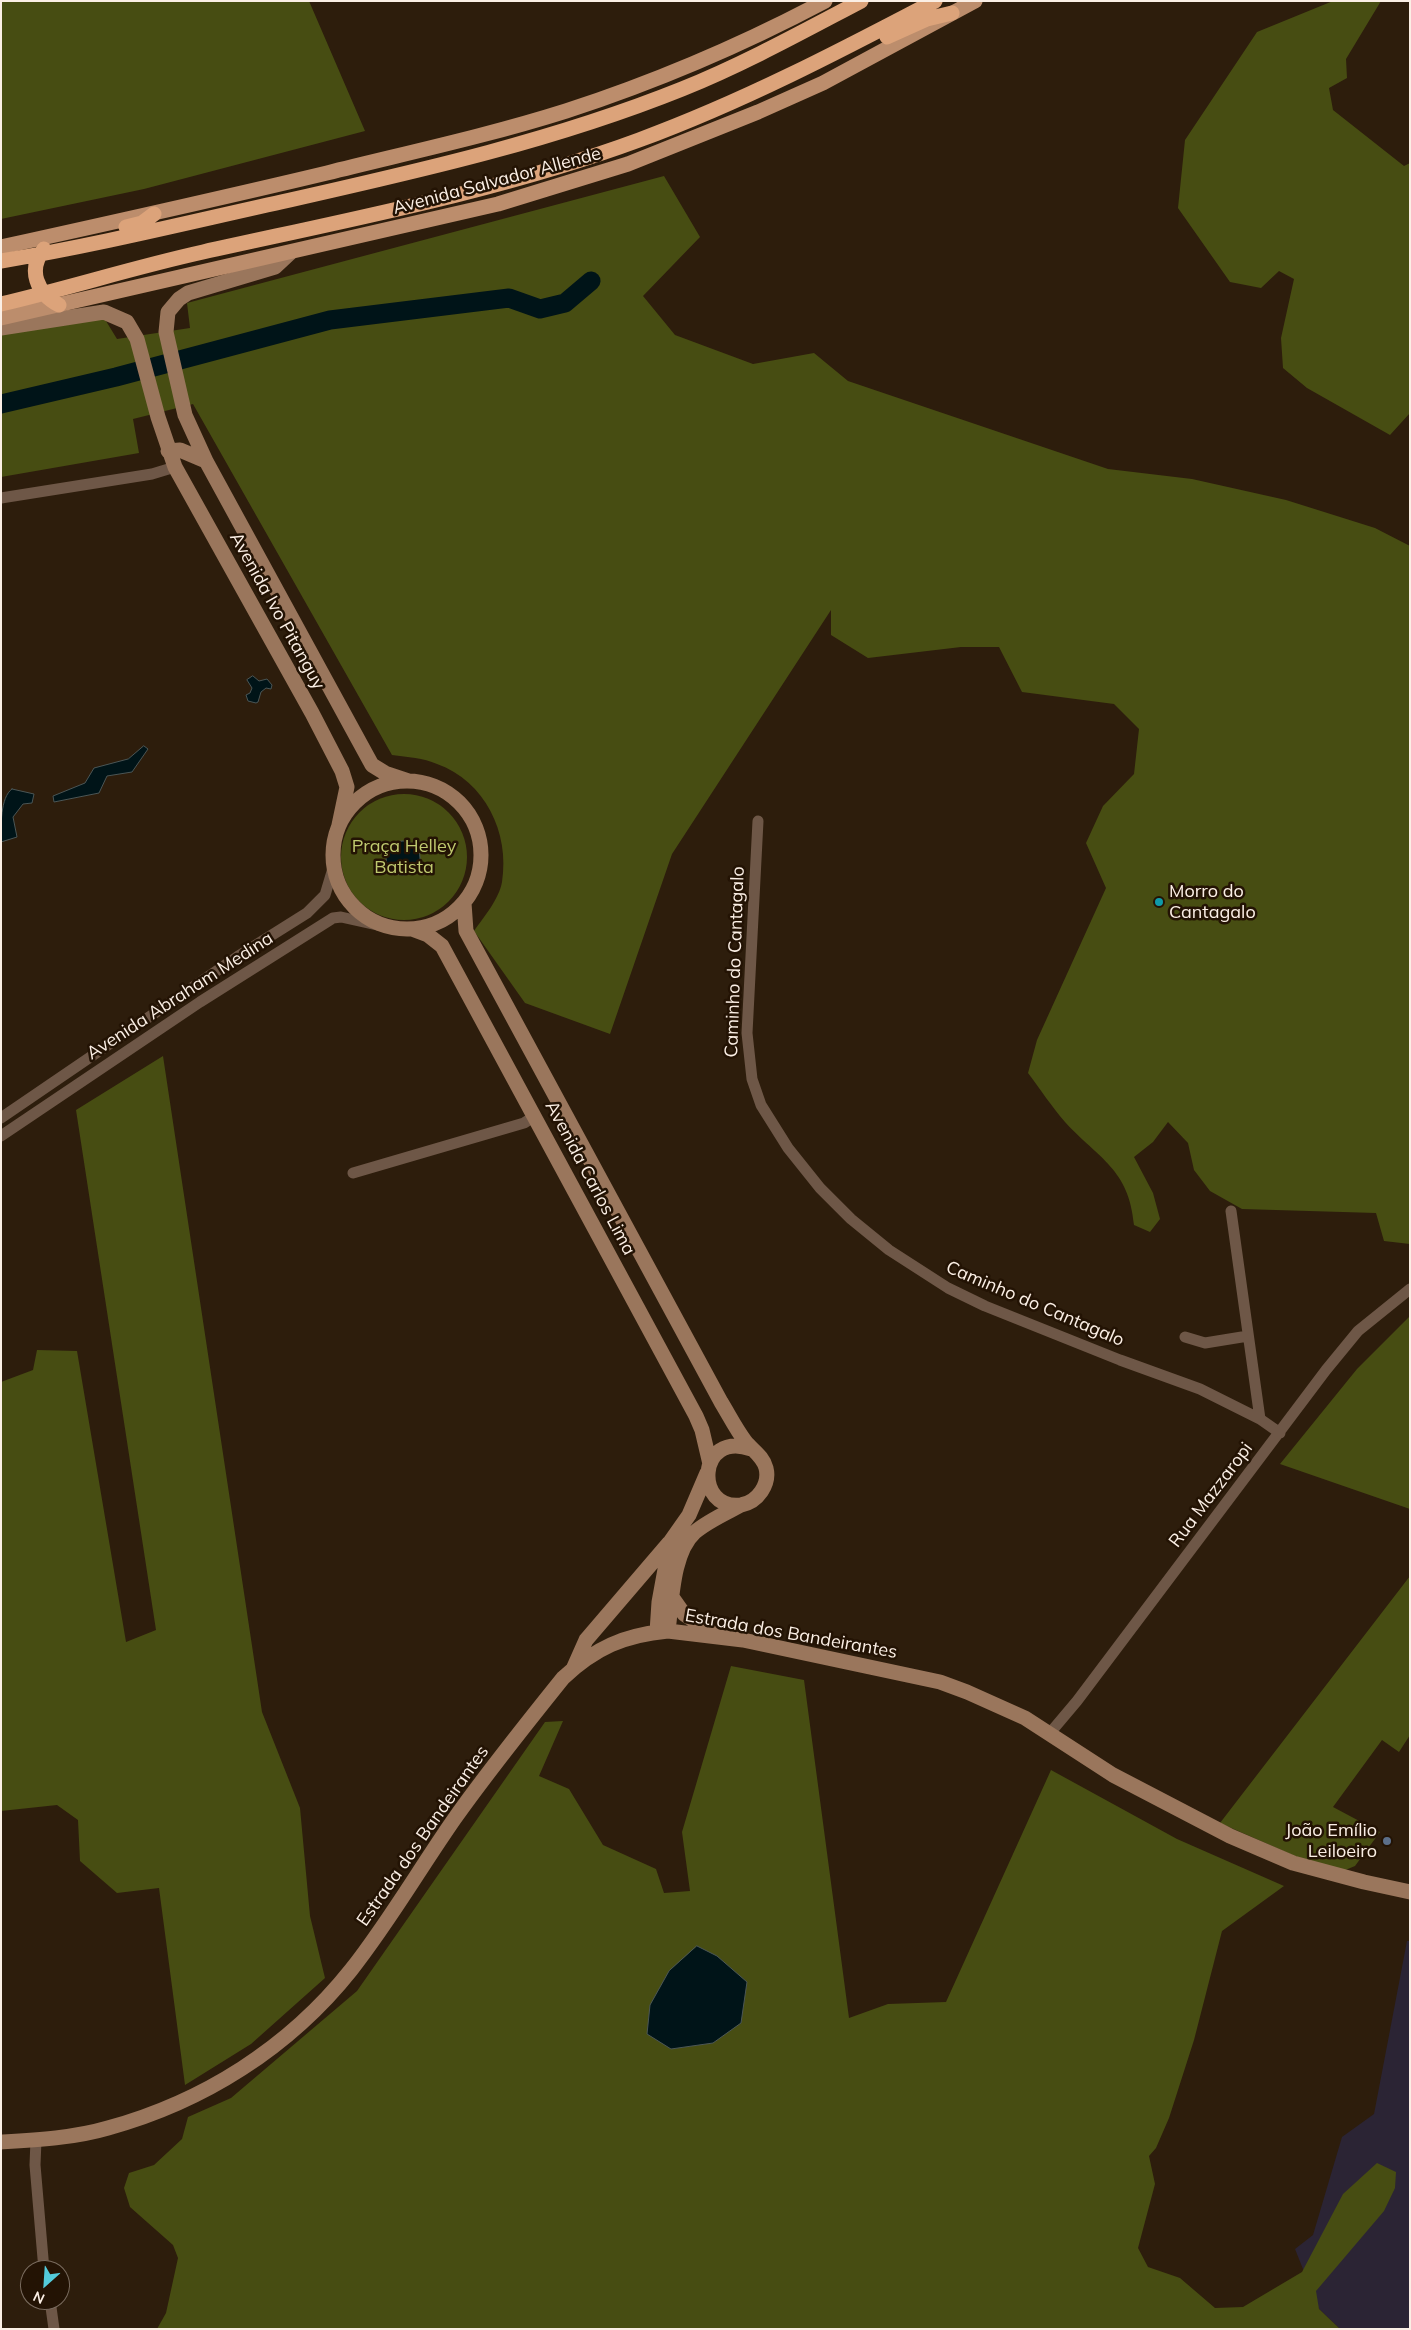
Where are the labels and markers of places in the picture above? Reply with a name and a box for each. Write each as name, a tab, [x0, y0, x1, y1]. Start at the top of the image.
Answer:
place label: Morro do Cantagalo	[1169, 881, 1256, 924]
marker: Morro do Cantagalo	[1153, 896, 1165, 908]
place label: João Emílio Leiloeiro	[1285, 1820, 1377, 1862]
marker: João Emílio Leiloeiro	[1381, 1835, 1393, 1847]

